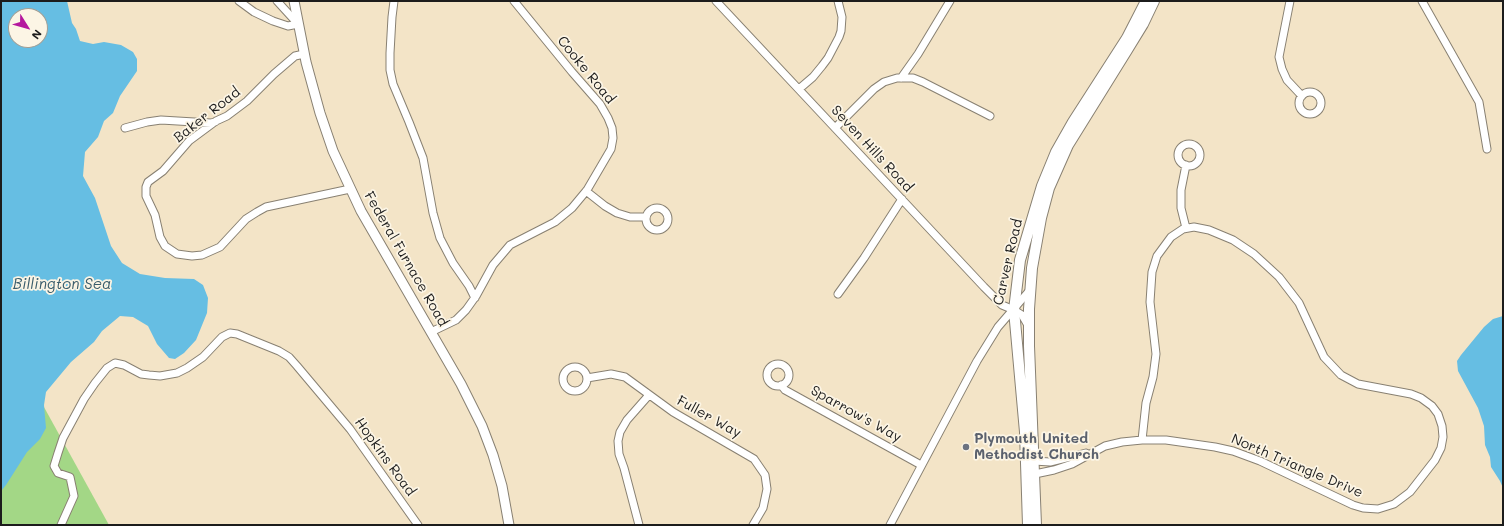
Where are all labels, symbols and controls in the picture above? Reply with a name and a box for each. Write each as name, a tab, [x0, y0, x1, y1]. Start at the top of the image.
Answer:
north arrow	[8, 8, 48, 48]
text: N	[29, 27, 46, 43]
street label: Cooke Road	[554, 33, 618, 107]
street label: Baker Road	[170, 84, 244, 146]
street label: Seven Hills Road	[828, 102, 916, 196]
street label: Federal Furnace Road	[360, 189, 452, 329]
street label: Carver Road	[990, 217, 1026, 307]
water label: Billington Sea	[13, 275, 111, 293]
street label: Sparrow's Way	[808, 382, 904, 446]
street label: Fuller Way	[674, 392, 744, 442]
street label: Hopkins Road	[351, 415, 419, 499]
place label: Plymouth United Methodist Church	[974, 431, 1099, 464]
street label: North Triangle Drive	[1229, 431, 1365, 501]
marker: Plymouth United Methodist Church	[961, 442, 971, 452]

